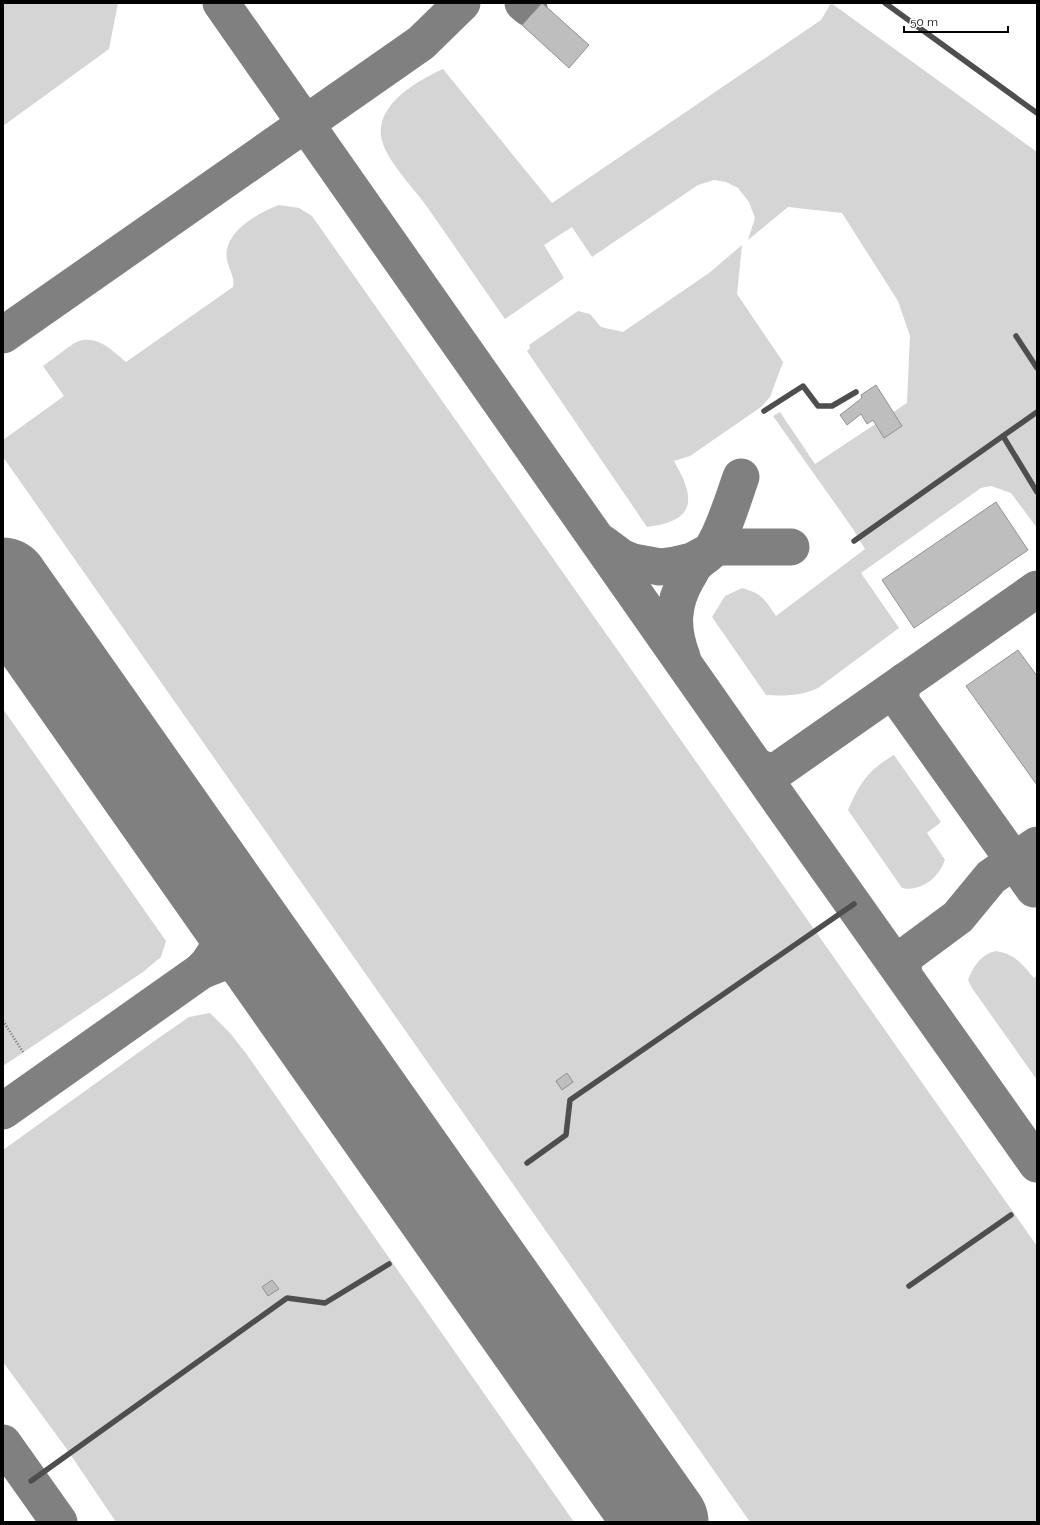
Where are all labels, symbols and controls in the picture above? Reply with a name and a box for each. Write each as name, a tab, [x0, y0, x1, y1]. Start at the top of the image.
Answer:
scale bar	[904, 8, 1008, 34]
text: 50 m	[910, 15, 938, 29]

